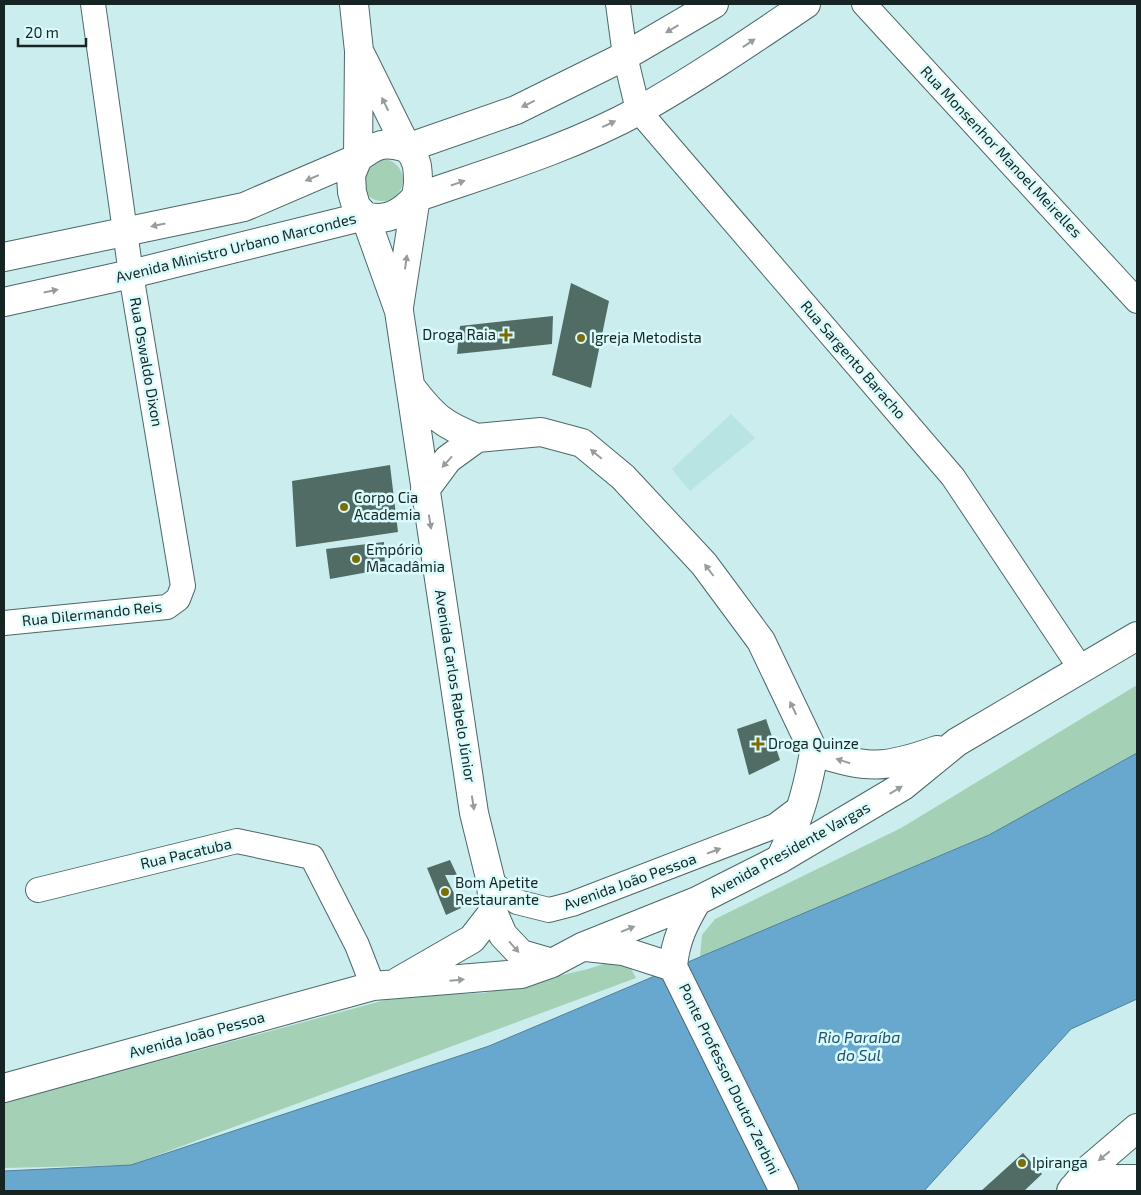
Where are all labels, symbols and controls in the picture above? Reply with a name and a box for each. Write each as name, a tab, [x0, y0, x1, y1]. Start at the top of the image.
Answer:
scale bar	[18, 15, 85, 47]
text: 20 m	[25, 23, 59, 41]
one-way arrow	[666, 24, 679, 33]
one-way arrow	[742, 38, 756, 47]
street label: Rua Monsenhor Manoel Meirelles	[917, 62, 1086, 241]
one-way arrow	[381, 97, 389, 111]
one-way arrow	[521, 100, 535, 108]
one-way arrow	[602, 120, 616, 128]
one-way arrow	[305, 174, 320, 182]
one-way arrow	[450, 179, 465, 187]
street label: Avenida Ministro Urbano Marcondes	[114, 208, 358, 286]
one-way arrow	[149, 221, 165, 229]
one-way arrow	[402, 254, 410, 270]
one-way arrow	[44, 287, 59, 295]
street label: Rua Oswaldo Dixon	[127, 296, 167, 428]
street label: Rua Sargento Baracho	[797, 296, 910, 422]
place label: Droga Raia	[422, 325, 496, 343]
place label: Igreja Metodista	[591, 328, 702, 347]
marker: Droga Raia	[500, 329, 512, 341]
marker: Igreja Metodista	[575, 332, 587, 344]
one-way arrow	[589, 449, 602, 460]
one-way arrow	[441, 455, 453, 467]
place label: Corpo Cia Academia	[354, 488, 421, 523]
marker: Corpo Cia Academia	[338, 501, 350, 513]
one-way arrow	[427, 514, 435, 530]
place label: Empório Macadâmia	[366, 540, 445, 575]
marker: Empório Macadâmia	[350, 553, 362, 565]
one-way arrow	[704, 563, 714, 577]
street label: Avenida Carlos Rabelo Júnior	[432, 588, 480, 784]
street label: Rua Dilermando Reis	[21, 597, 163, 629]
one-way arrow	[789, 701, 797, 715]
place label: Droga Quinze	[768, 734, 859, 753]
marker: Droga Quinze	[752, 738, 764, 750]
one-way arrow	[835, 757, 850, 765]
one-way arrow	[889, 785, 902, 794]
one-way arrow	[469, 796, 477, 812]
street label: Avenida Presidente Vargas	[706, 797, 873, 901]
street label: Rua Pacatuba	[138, 834, 233, 872]
one-way arrow	[707, 847, 722, 855]
street label: Avenida João Pessoa	[561, 849, 698, 913]
place label: Bom Apetite Restaurante	[455, 873, 539, 908]
marker: Bom Apetite Restaurante	[439, 886, 451, 898]
one-way arrow	[621, 925, 636, 933]
one-way arrow	[509, 940, 520, 953]
one-way arrow	[449, 976, 465, 984]
street label: Ponte Professor Doutor Zerbini	[676, 980, 784, 1177]
street label: Avenida João Pessoa	[127, 1007, 267, 1061]
water label: Rio Paraíba do Sul	[818, 1027, 900, 1064]
one-way arrow	[1097, 1151, 1110, 1162]
place label: Ipiranga	[1032, 1153, 1088, 1171]
marker: Ipiranga	[1016, 1157, 1028, 1169]

